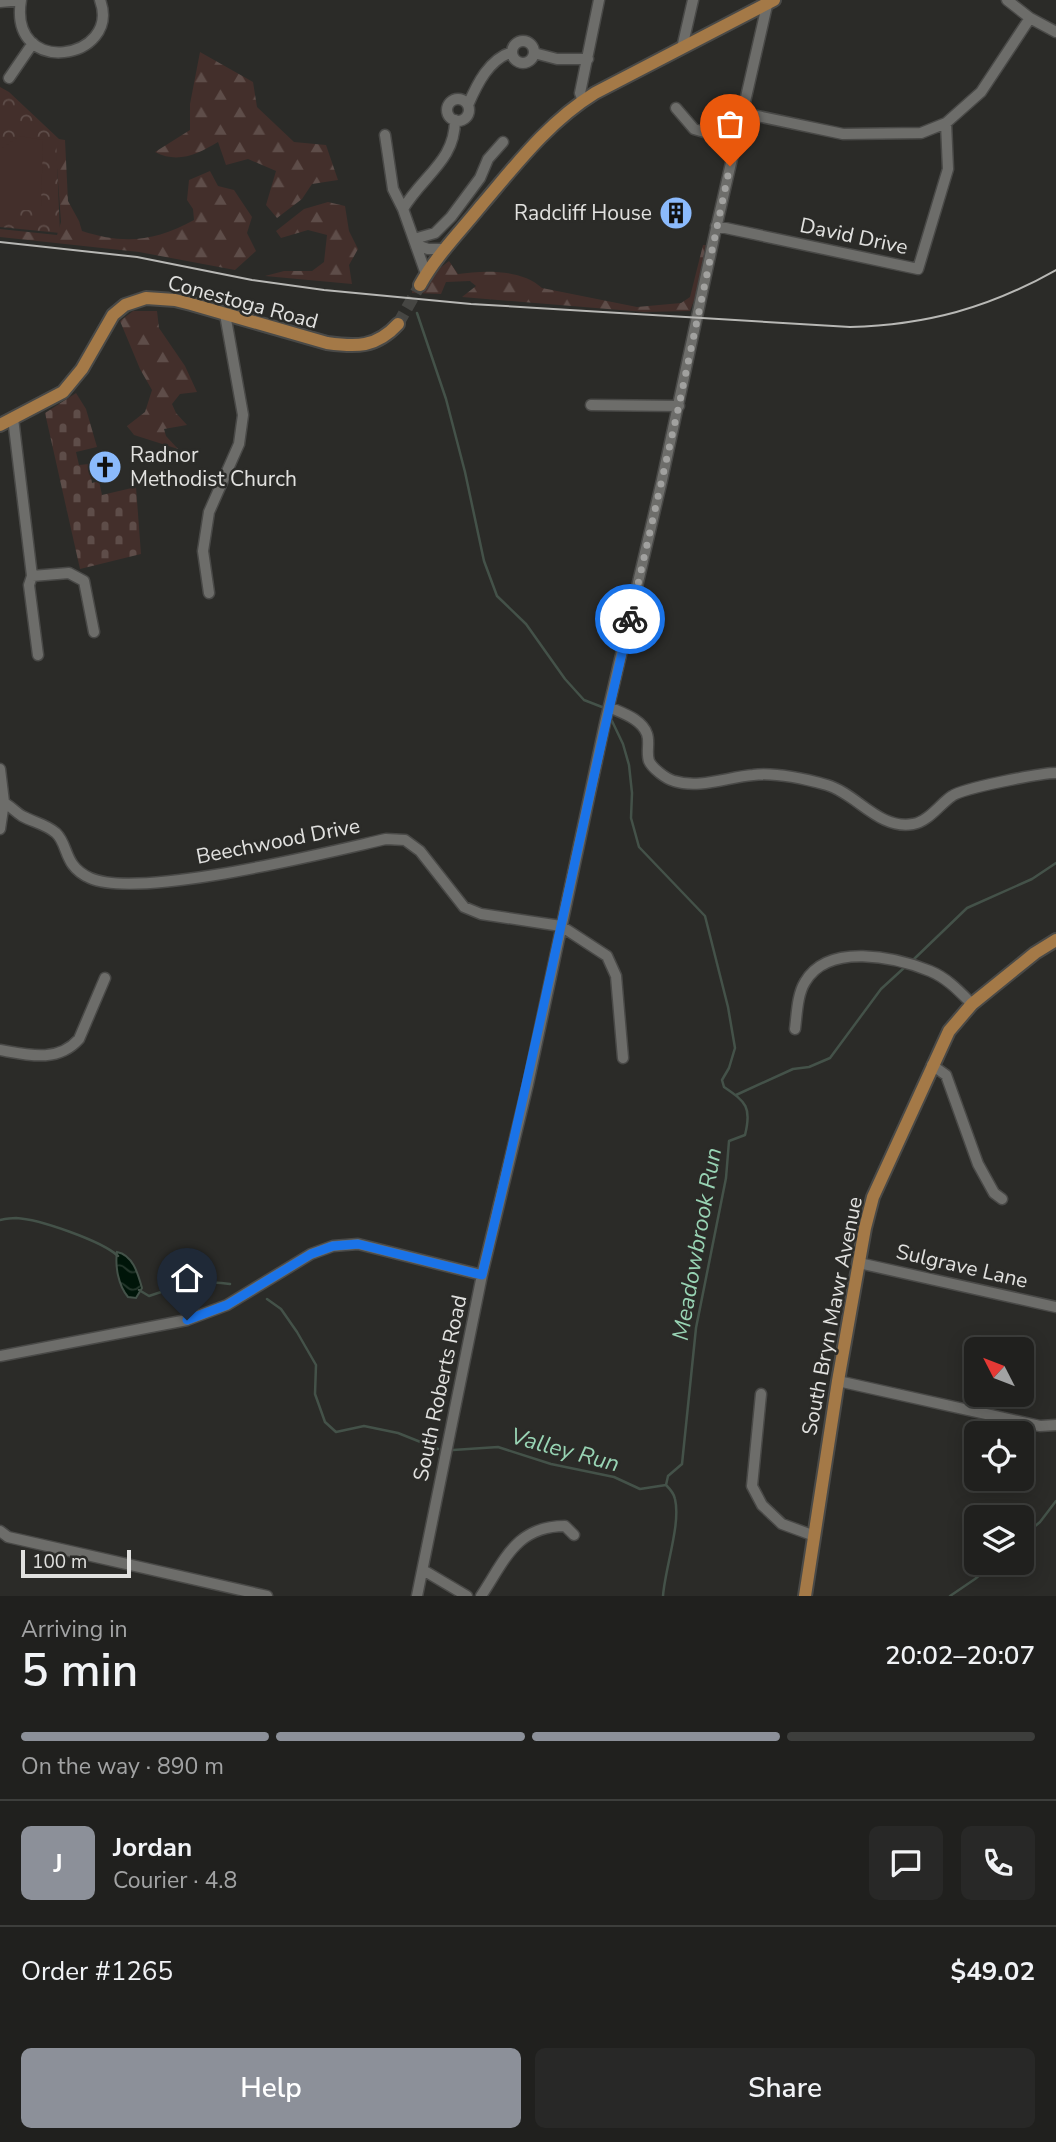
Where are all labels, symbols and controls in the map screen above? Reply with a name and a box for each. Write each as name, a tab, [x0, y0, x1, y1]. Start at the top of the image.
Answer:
pin	[700, 94, 760, 166]
icon: bag	[711, 105, 749, 143]
building icon: Radcliff House	[657, 194, 695, 232]
place label: Radcliff House	[514, 199, 652, 227]
street label: David Drive	[797, 211, 911, 261]
street label: Conestoga Road	[165, 268, 321, 336]
place label: Radnor Methodist Church	[130, 441, 297, 493]
church icon: Radnor Methodist Church	[86, 448, 124, 486]
courier	[595, 584, 665, 654]
icon: bike	[611, 600, 649, 638]
street label: Beechwood Drive	[194, 811, 362, 871]
water label: Meadowbrook Run	[665, 1145, 729, 1343]
street label: South Bryn Mawr Avenue	[795, 1194, 869, 1438]
street label: Sulgrave Lane	[893, 1237, 1031, 1295]
pin	[157, 1248, 217, 1320]
icon: home	[168, 1259, 206, 1297]
street label: South Roberts Road	[407, 1292, 473, 1484]
north arrow	[964, 1337, 1034, 1407]
map controls	[964, 1337, 1034, 1575]
water label: Valley Run	[507, 1421, 623, 1479]
button: locate	[964, 1421, 1034, 1491]
button: layers	[964, 1505, 1034, 1575]
scale bar	[21, 1547, 131, 1579]
text: 100 m	[32, 1549, 87, 1575]
text: Arriving in	[21, 1614, 128, 1645]
text: 20:02–20:07	[885, 1638, 1035, 1673]
text: 5 min	[21, 1639, 138, 1702]
text: On the way · 890 m	[21, 1751, 224, 1782]
button: chat	[869, 1826, 943, 1900]
button: phone	[961, 1826, 1035, 1900]
text: Jordan	[113, 1830, 192, 1865]
text: J	[53, 1846, 63, 1881]
text: Courier · 4.8	[113, 1865, 237, 1896]
text: Order #1265	[21, 1954, 173, 1989]
text: $49.02	[951, 1954, 1035, 1989]
button: Help	[21, 2048, 521, 2128]
button: Share	[535, 2048, 1035, 2128]

